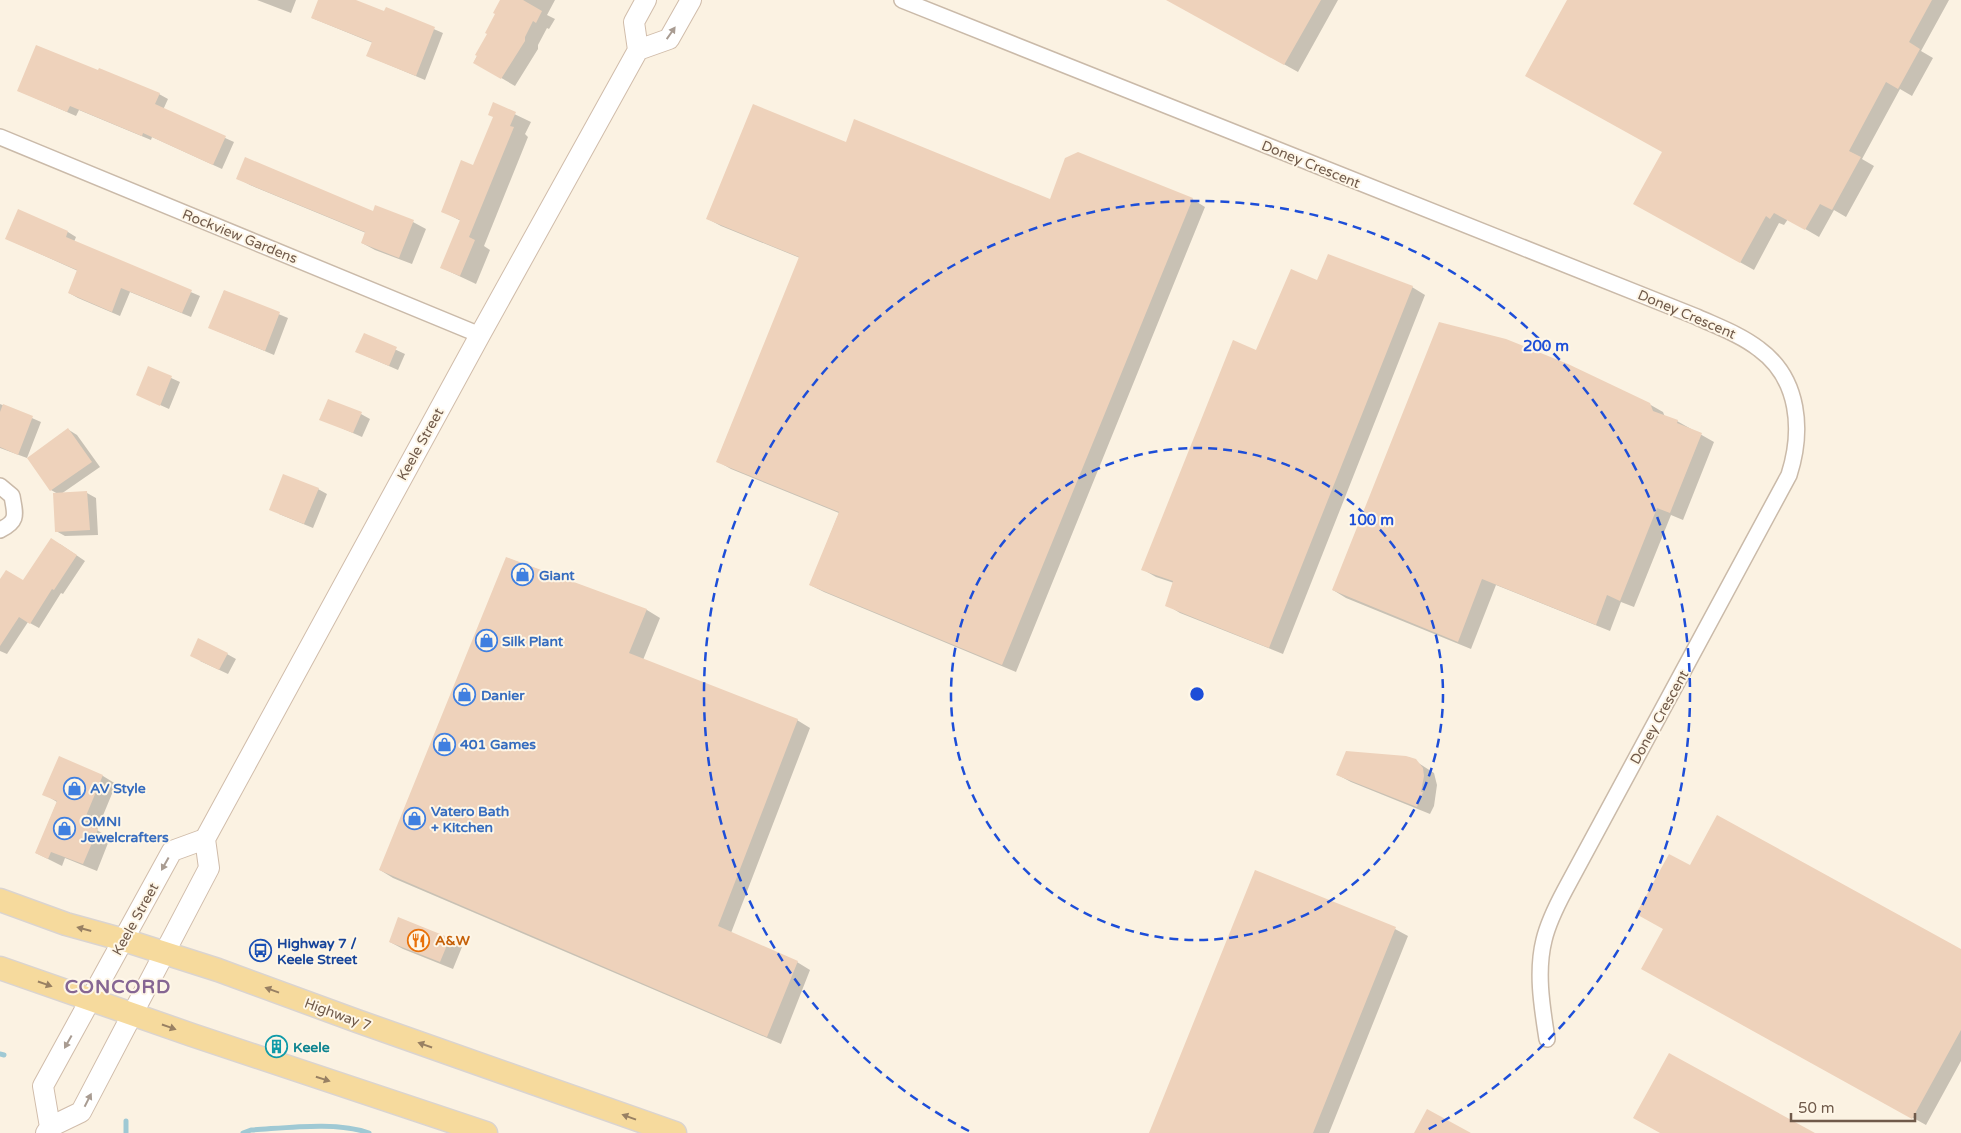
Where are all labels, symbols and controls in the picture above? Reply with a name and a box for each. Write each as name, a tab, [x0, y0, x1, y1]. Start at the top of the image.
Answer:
one-way arrow	[666, 26, 676, 40]
street label: Doney Crescent	[1259, 137, 1363, 192]
street label: Rockview Gardens	[180, 206, 300, 267]
street label: Doney Crescent	[1635, 286, 1739, 343]
text: 200 m	[1523, 337, 1569, 355]
street label: Keele Street	[394, 404, 448, 483]
text: 100 m	[1348, 511, 1394, 529]
shop icon: Giant	[511, 563, 535, 587]
place label: Giant	[539, 567, 575, 584]
shop icon: Silk Plant	[474, 629, 498, 653]
place label: Silk Plant	[502, 633, 564, 650]
street label: Doney Crescent	[1627, 667, 1693, 767]
shop icon: Danier	[453, 683, 477, 707]
centre of rings	[1188, 685, 1206, 703]
place label: Danier	[481, 687, 525, 704]
shop icon: 401 Games	[432, 732, 456, 756]
place label: 401 Games	[460, 736, 536, 753]
shop icon: AV Style	[62, 776, 86, 800]
place label: AV Style	[90, 780, 146, 797]
place label: Vatero Bath + Kitchen	[431, 803, 509, 836]
shop icon: Vatero Bath + Kitchen	[403, 807, 427, 831]
place label: OMNI Jewelcrafters	[80, 813, 169, 846]
shop icon: OMNI Jewelcrafters	[53, 817, 77, 841]
one-way arrow	[161, 857, 170, 870]
street label: Keele Street	[109, 879, 163, 958]
one-way arrow	[76, 924, 91, 932]
restaurant icon: A&W	[407, 928, 431, 952]
place label: A&W	[435, 932, 471, 949]
place label: Highway 7 / Keele Street	[277, 935, 358, 968]
bus stop icon: Highway 7 / Keele Street	[249, 939, 273, 963]
district label: CONCORD	[65, 976, 171, 998]
one-way arrow	[38, 980, 53, 988]
one-way arrow	[264, 986, 279, 994]
street label: Highway 7	[302, 995, 374, 1034]
one-way arrow	[162, 1023, 177, 1031]
building icon: Keele	[265, 1035, 289, 1059]
one-way arrow	[63, 1036, 72, 1049]
place label: Keele	[293, 1039, 330, 1056]
one-way arrow	[417, 1041, 432, 1049]
one-way arrow	[316, 1075, 331, 1083]
scale bar	[1791, 1090, 1915, 1122]
one-way arrow	[84, 1093, 92, 1107]
text: 50 m	[1798, 1099, 1835, 1117]
one-way arrow	[621, 1113, 636, 1120]

